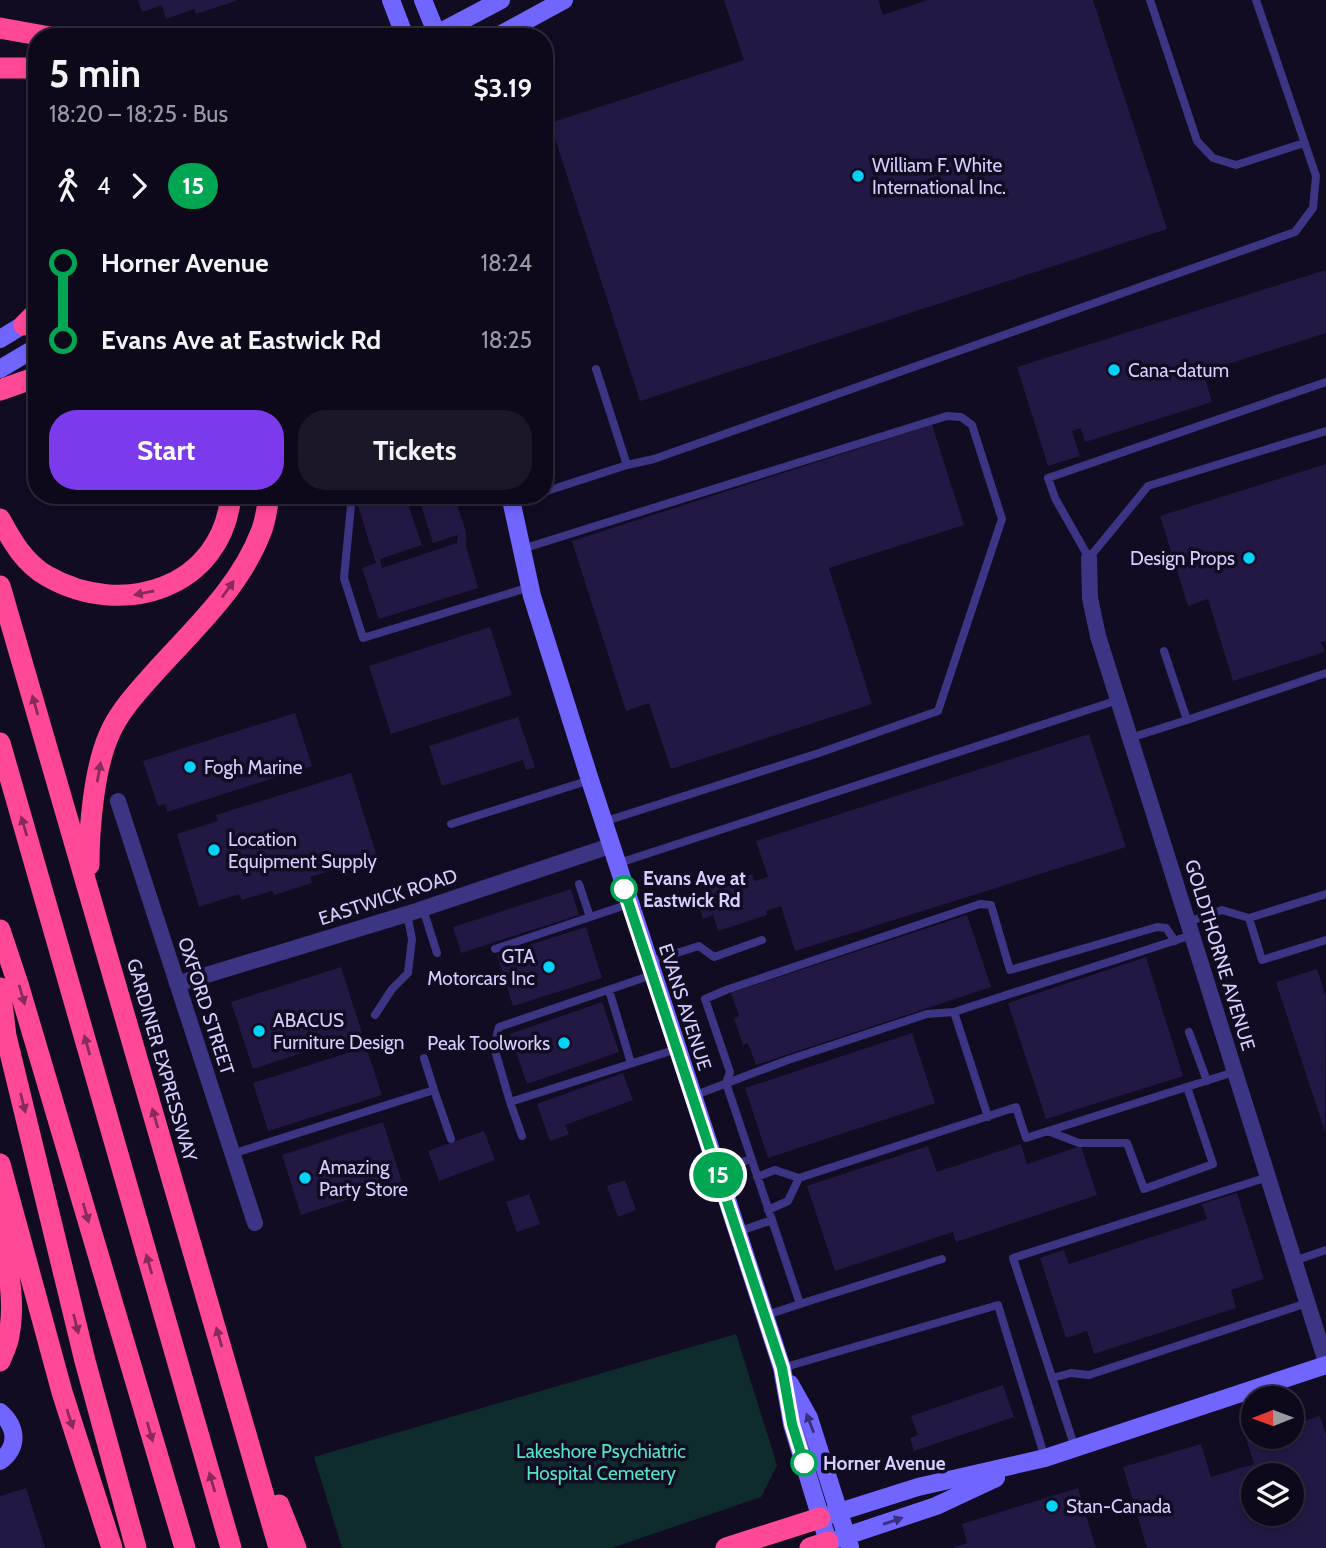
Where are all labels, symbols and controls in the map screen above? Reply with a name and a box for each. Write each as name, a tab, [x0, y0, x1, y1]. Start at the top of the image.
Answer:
text: 5 min	[49, 50, 141, 97]
text: $3.19	[473, 72, 532, 104]
text: 18:20 – 18:25 · Bus	[49, 100, 228, 128]
place label: William F. White International Inc.	[872, 154, 1006, 199]
icon: walk	[49, 167, 87, 205]
icon: forward	[120, 167, 158, 205]
marker: William F. White International Inc.	[850, 168, 866, 184]
text: 15	[182, 171, 204, 200]
text: 4	[97, 172, 110, 200]
text: Horner Avenue	[101, 247, 269, 279]
text: 18:24	[480, 249, 532, 277]
text: Evans Ave at Eastwick Rd	[101, 324, 381, 356]
text: 18:25	[481, 326, 532, 354]
place label: Cana-datum	[1128, 359, 1229, 382]
marker: Cana-datum	[1106, 362, 1122, 378]
button: Start	[49, 410, 284, 490]
button: Tickets	[298, 410, 532, 490]
place label: Design Props	[1130, 547, 1235, 570]
marker: Design Props	[1241, 550, 1257, 566]
one-way arrow	[221, 580, 235, 598]
one-way arrow	[132, 587, 154, 598]
one-way arrow	[29, 695, 39, 716]
place label: Fogh Marine	[204, 756, 303, 779]
marker: Fogh Marine	[182, 759, 198, 775]
one-way arrow	[94, 761, 105, 783]
one-way arrow	[18, 816, 28, 837]
place label: Location Equipment Supply	[228, 828, 377, 873]
marker: Location Equipment Supply	[206, 842, 222, 858]
street label: GOLDTHORNE AVENUE	[1180, 857, 1260, 1053]
street label: EASTWICK ROAD	[316, 864, 460, 930]
place label: Evans Ave at Eastwick Rd	[643, 867, 746, 912]
marker: Evans Ave at Eastwick Rd	[611, 876, 637, 902]
street label: OXFORD STREET	[173, 934, 239, 1078]
street label: EVANS AVENUE	[654, 941, 716, 1073]
place label: GTA Motorcars Inc	[427, 945, 535, 990]
street label: GARDINER EXPRESSWAY	[122, 956, 202, 1164]
marker: GTA Motorcars Inc	[541, 959, 557, 975]
one-way arrow	[17, 985, 27, 1006]
place label: ABACUS Furniture Design	[273, 1009, 404, 1054]
marker: ABACUS Furniture Design	[251, 1023, 267, 1039]
place label: Peak Toolworks	[427, 1032, 550, 1055]
one-way arrow	[81, 1034, 91, 1055]
marker: Peak Toolworks	[556, 1035, 572, 1051]
one-way arrow	[17, 1092, 28, 1114]
one-way arrow	[150, 1108, 160, 1129]
line badge: 15	[686, 1152, 750, 1198]
place label: Amazing Party Store	[319, 1156, 408, 1201]
text: 15	[707, 1160, 729, 1189]
marker: Amazing Party Store	[297, 1170, 313, 1186]
one-way arrow	[81, 1203, 91, 1224]
one-way arrow	[144, 1253, 154, 1274]
one-way arrow	[71, 1314, 82, 1336]
one-way arrow	[213, 1326, 223, 1347]
north arrow	[1241, 1386, 1304, 1449]
map controls	[1241, 1386, 1304, 1526]
one-way arrow	[66, 1409, 76, 1430]
one-way arrow	[804, 1413, 815, 1434]
one-way arrow	[146, 1421, 156, 1442]
park label: Lakeshore Psychiatric Hospital Cemetery	[516, 1440, 686, 1485]
marker: Horner Avenue	[791, 1450, 817, 1476]
place label: Horner Avenue	[823, 1452, 946, 1475]
button: layers	[1241, 1463, 1304, 1526]
one-way arrow	[207, 1472, 217, 1493]
place label: Stan-Canada	[1066, 1495, 1171, 1518]
marker: Stan-Canada	[1044, 1498, 1060, 1514]
one-way arrow	[882, 1515, 903, 1526]

